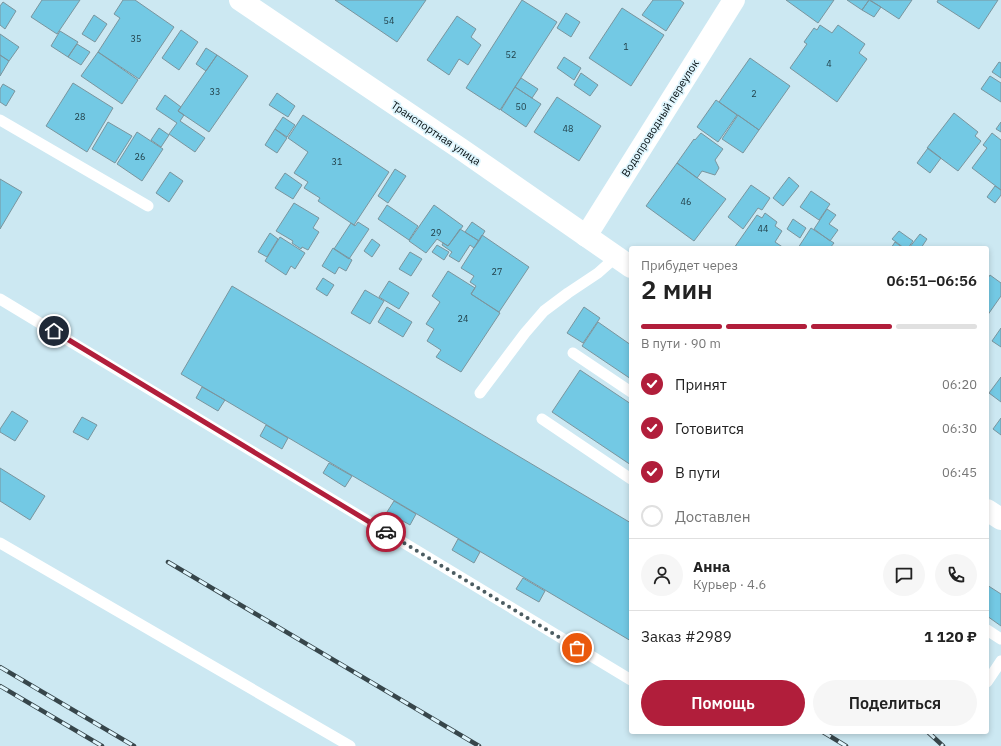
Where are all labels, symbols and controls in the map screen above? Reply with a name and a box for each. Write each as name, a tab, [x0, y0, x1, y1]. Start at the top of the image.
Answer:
house number: 54	[384, 15, 394, 26]
house number: 35	[131, 33, 141, 44]
house number: 1	[623, 41, 629, 52]
house number: 52	[506, 49, 516, 60]
street label: Водопроводный переулок	[618, 57, 702, 179]
house number: 4	[826, 58, 832, 69]
house number: 33	[210, 86, 220, 97]
house number: 2	[751, 88, 757, 99]
street label: Транспортная улица	[388, 98, 484, 168]
house number: 50	[516, 101, 526, 112]
house number: 28	[75, 111, 85, 122]
house number: 48	[563, 123, 573, 134]
house number: 26	[135, 151, 145, 162]
house number: 31	[332, 156, 342, 167]
house number: 46	[681, 196, 691, 207]
house number: 44	[758, 223, 768, 234]
house number: 29	[431, 227, 441, 238]
text: Прибудет через	[641, 257, 738, 274]
house number: 27	[492, 266, 502, 277]
text: 06:51–06:56	[887, 271, 977, 290]
text: 2 мин	[641, 272, 713, 306]
house number: 24	[458, 313, 468, 324]
pin	[37, 314, 71, 348]
icon: home	[43, 320, 65, 342]
text: В пути · 90 m	[641, 335, 721, 352]
icon: check	[641, 373, 663, 395]
text: Принят	[675, 375, 727, 394]
text: 06:20	[942, 376, 977, 393]
icon: check	[641, 417, 663, 439]
text: Готовится	[675, 419, 744, 438]
text: 06:30	[942, 420, 977, 437]
icon: check	[641, 461, 663, 483]
text: В пути	[675, 463, 720, 482]
text: 06:45	[942, 464, 977, 481]
text: Доставлен	[675, 507, 751, 526]
courier	[366, 512, 406, 552]
icon: car	[375, 521, 397, 543]
button: person	[641, 554, 683, 596]
button: chat	[883, 554, 925, 596]
button: phone	[935, 554, 977, 596]
text: Анна	[693, 557, 730, 576]
text: Курьер · 4.6	[693, 576, 766, 593]
text: Заказ #2989	[641, 627, 732, 646]
text: 1 120 ₽	[924, 627, 977, 646]
pin	[560, 631, 594, 665]
icon: bag	[566, 637, 588, 659]
button: Помощь	[641, 680, 805, 726]
button: Поделиться	[813, 680, 977, 726]

